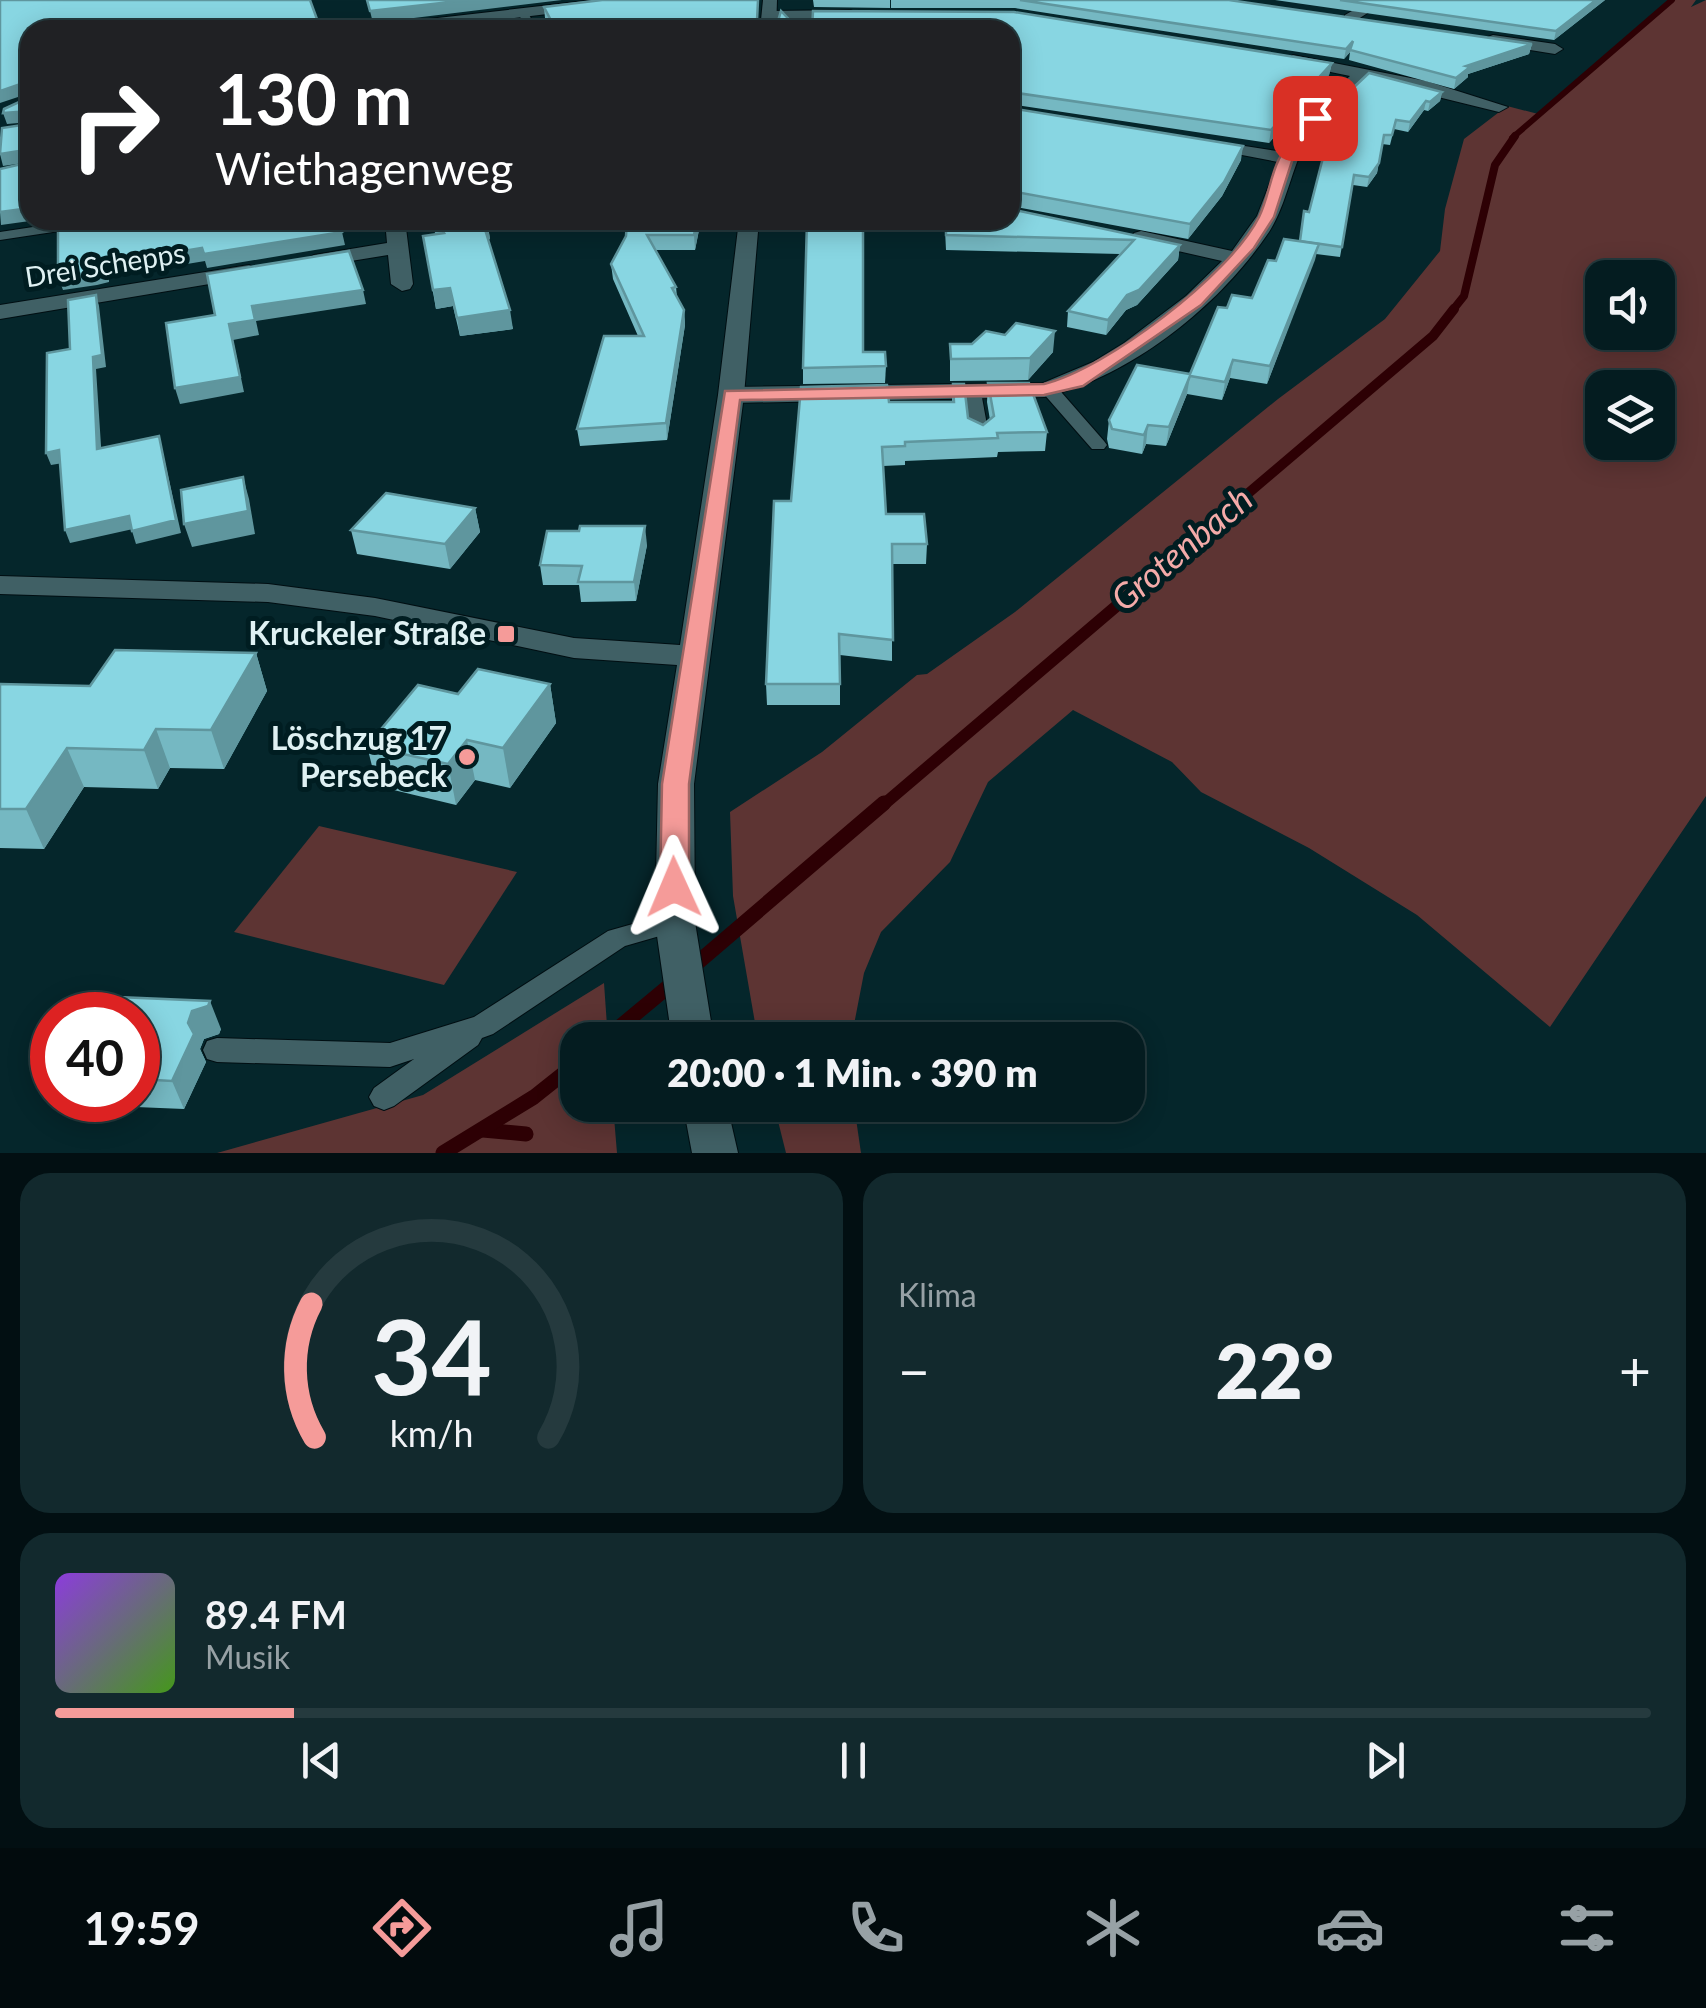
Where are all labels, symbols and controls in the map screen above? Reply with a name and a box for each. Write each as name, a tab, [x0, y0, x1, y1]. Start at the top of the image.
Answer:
text: 130 m	[215, 56, 412, 140]
icon: right	[50, 60, 180, 190]
pin	[1273, 76, 1358, 161]
icon: arrive	[1288, 91, 1343, 146]
text: Wiethagenweg	[215, 141, 513, 195]
street label: Drei Schepps	[22, 235, 187, 293]
map controls	[1585, 260, 1675, 460]
button: sound	[1585, 260, 1675, 350]
button: layers	[1585, 370, 1675, 460]
water label: Grotenbach	[1102, 476, 1260, 618]
place label: Kruckeler Straße	[248, 613, 486, 652]
marker: Kruckeler Straße	[495, 623, 517, 645]
place label: Löschzug 17 Persebeck	[271, 718, 448, 794]
marker: Löschzug 17 Persebeck	[456, 746, 478, 768]
position arrow	[622, 835, 726, 939]
speed limit sign: 40	[30, 992, 160, 1122]
text: 20:00 · 1 Min. · 390 m	[667, 1049, 1038, 1095]
text: Klima	[898, 1275, 977, 1314]
text: 34	[371, 1292, 492, 1417]
text: 22°	[1215, 1325, 1334, 1415]
text: −	[898, 1337, 930, 1403]
text: +	[1619, 1337, 1651, 1403]
text: km/h	[390, 1412, 473, 1455]
text: 89.4 FM	[205, 1591, 347, 1637]
text: Musik	[205, 1637, 290, 1676]
icon: previous	[294, 1733, 349, 1788]
icon: pause	[826, 1733, 881, 1788]
icon: next	[1358, 1733, 1413, 1788]
icon: directions	[367, 1893, 437, 1963]
icon: music	[604, 1893, 674, 1963]
icon: phone	[841, 1893, 911, 1963]
icon: climate	[1078, 1893, 1148, 1963]
icon: car	[1315, 1893, 1385, 1963]
icon: filters	[1552, 1893, 1622, 1963]
text: 19:59	[84, 1901, 200, 1955]

